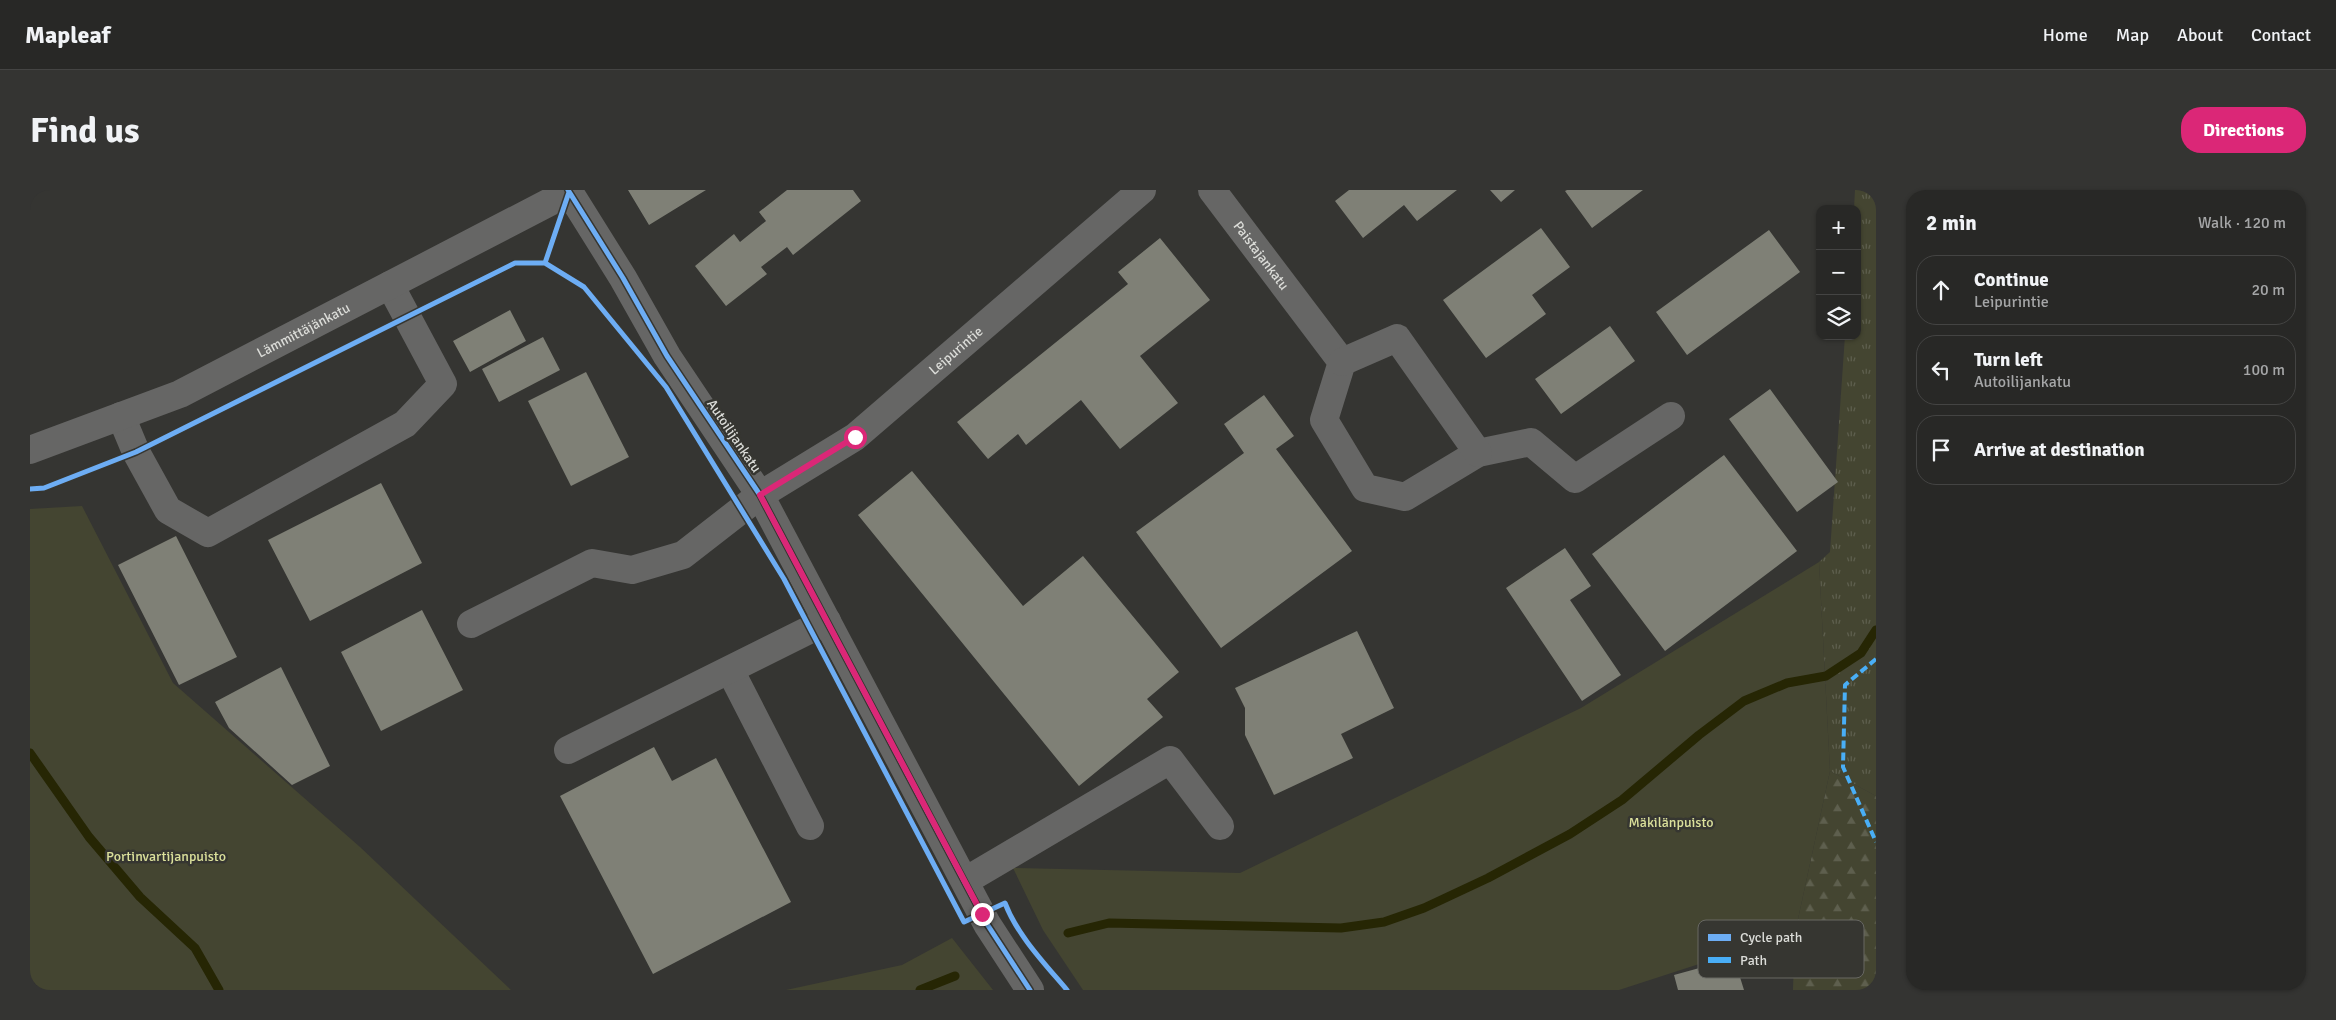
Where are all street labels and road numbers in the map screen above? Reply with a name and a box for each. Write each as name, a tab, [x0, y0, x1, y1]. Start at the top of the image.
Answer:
street label: Paistajankatu	[1230, 218, 1293, 293]
street label: Lämmittäjänkatu	[254, 299, 353, 361]
street label: Leipurintie	[925, 323, 986, 378]
street label: Autoilijankatu	[703, 396, 765, 476]

